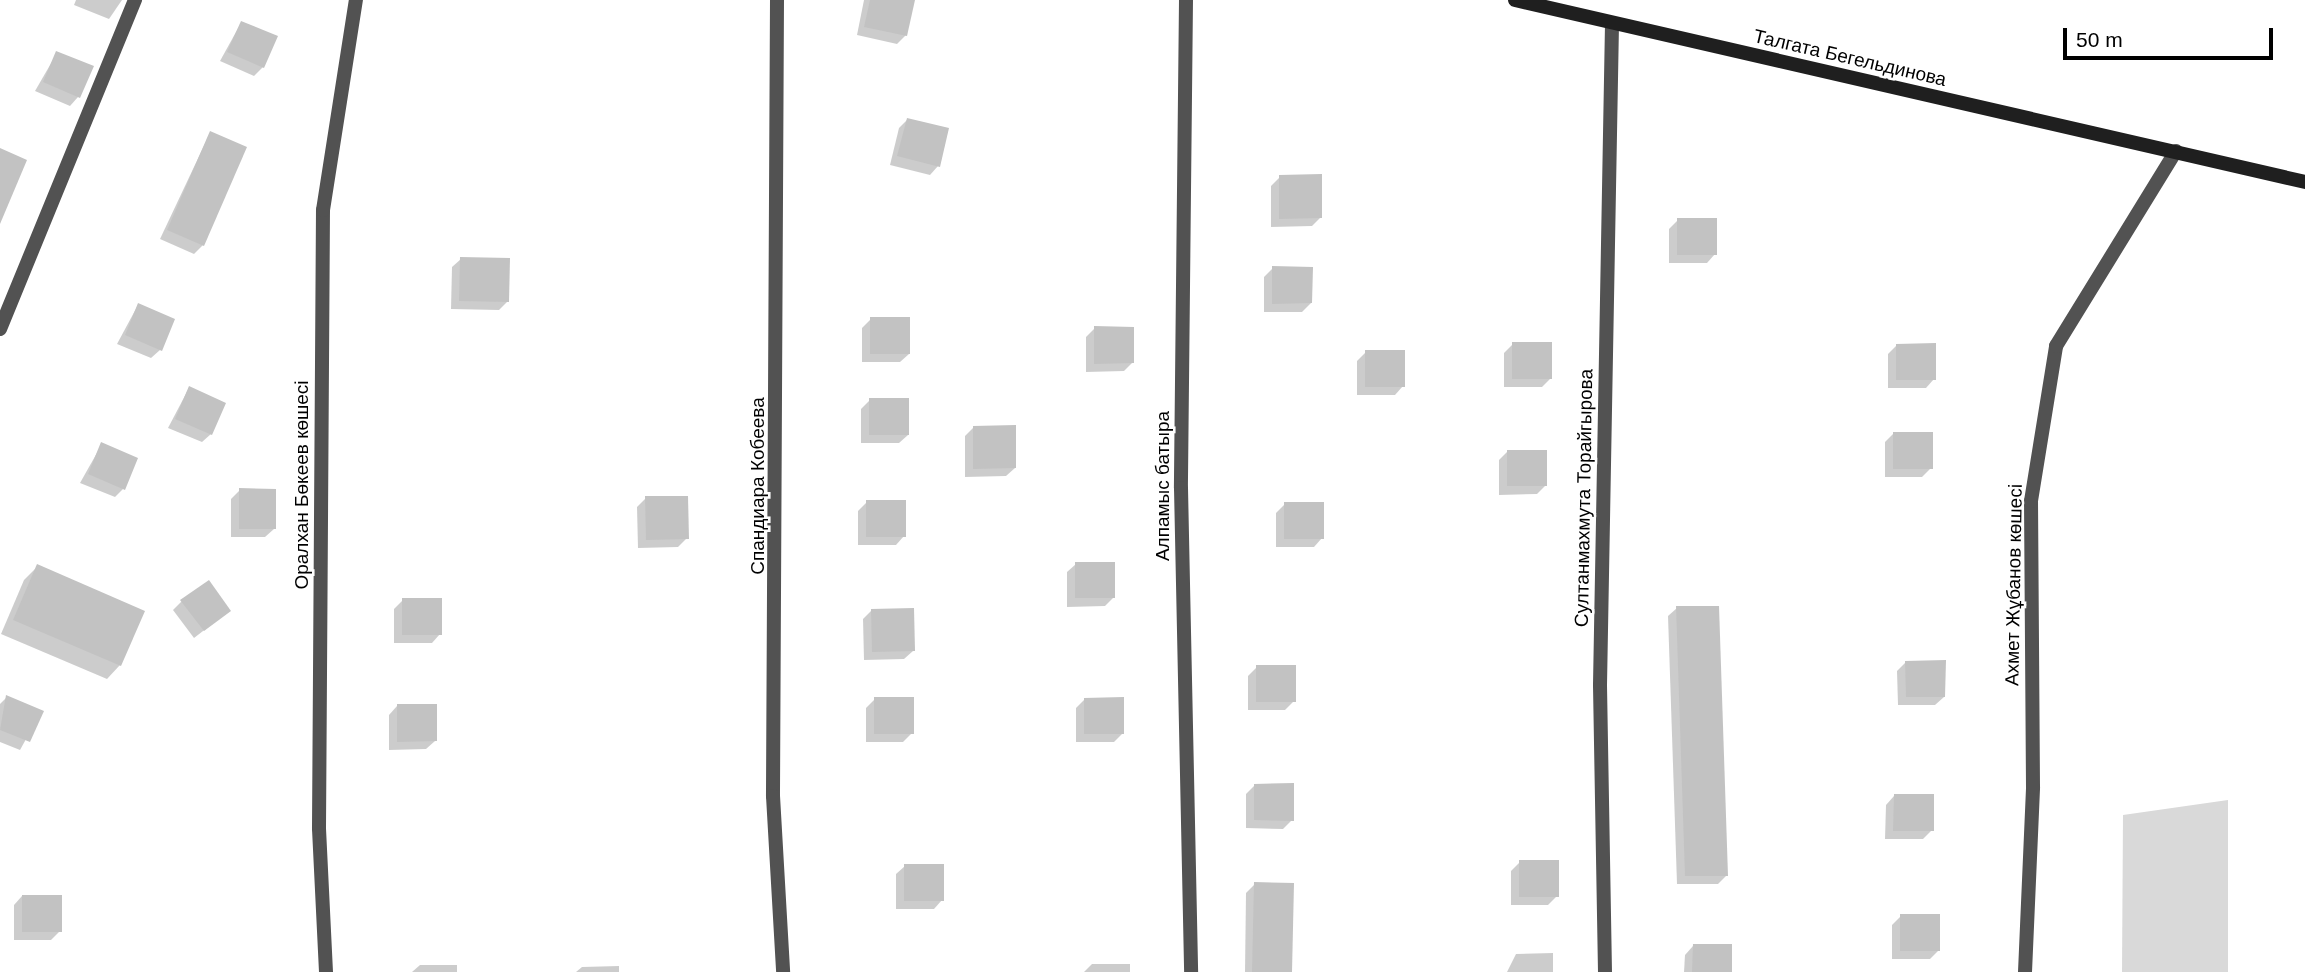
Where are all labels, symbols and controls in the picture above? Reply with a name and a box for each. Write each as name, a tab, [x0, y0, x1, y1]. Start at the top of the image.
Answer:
scale bar	[2067, 14, 2277, 58]
street label: Талгата Бегельдинова	[1751, 25, 1949, 91]
text: 50 m	[2076, 28, 2123, 51]
street label: Султанмахмута Торайгырова	[1570, 369, 1598, 627]
street label: Оралхан Бөкеев көшесі	[291, 380, 313, 590]
street label: Спандиара Кобеева	[747, 397, 769, 575]
street label: Алпамыс батыра	[1152, 411, 1174, 561]
street label: Ахмет Жұбанов көшесі	[2001, 484, 2027, 686]

